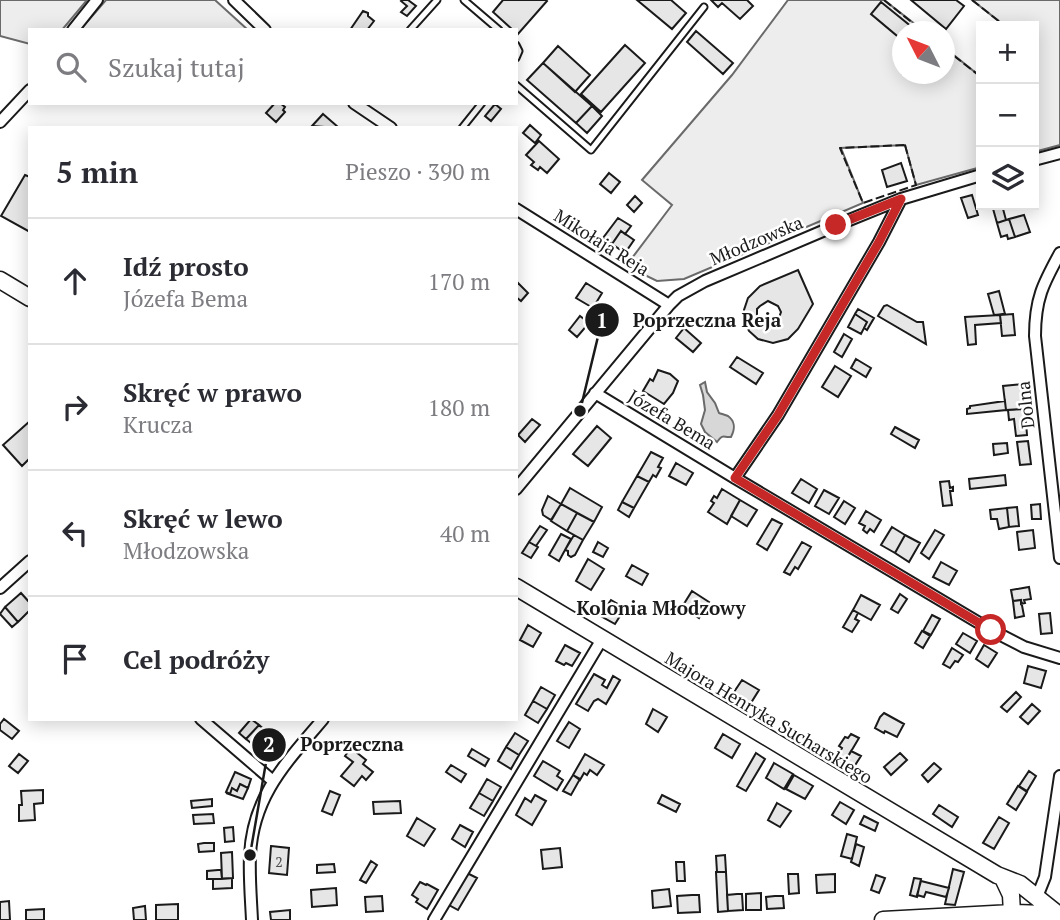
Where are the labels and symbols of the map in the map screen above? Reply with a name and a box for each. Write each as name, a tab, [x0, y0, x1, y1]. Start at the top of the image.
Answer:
north arrow	[892, 21, 955, 84]
street label: Mikołaja Reja	[550, 203, 654, 281]
route end	[820, 209, 851, 240]
street label: Młodzowska	[706, 210, 806, 270]
callout: Poprzeczna Reja	[584, 300, 796, 340]
text: 1	[596, 306, 608, 334]
text: Poprzeczna Reja	[633, 307, 782, 332]
street label: Dolna	[1011, 380, 1039, 430]
street label: Józefa Bema	[624, 384, 720, 454]
district label: Kolonia Młodzowy	[577, 595, 746, 620]
route start	[975, 614, 1006, 645]
street label: Majora Henryka Sucharskiego	[661, 645, 877, 789]
callout: Poprzeczna	[251, 725, 418, 765]
text: 2	[263, 730, 275, 758]
text: Poprzeczna	[300, 731, 404, 756]
house number: 2	[275, 852, 283, 871]

